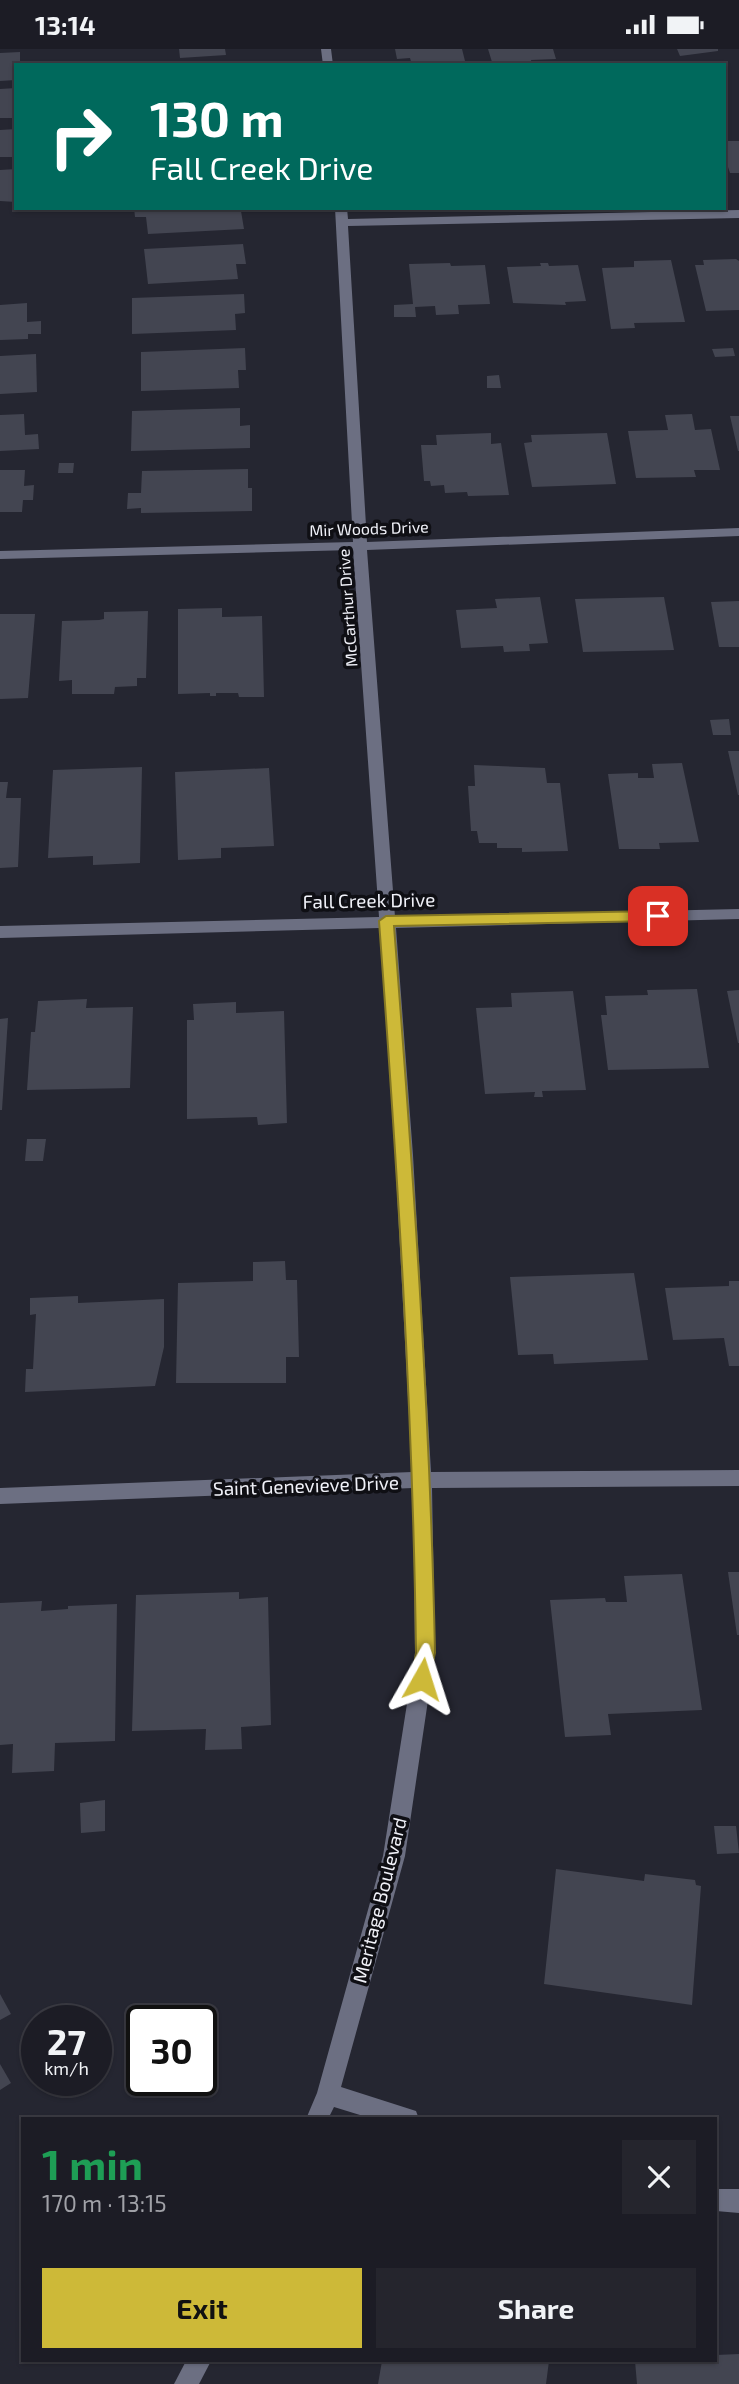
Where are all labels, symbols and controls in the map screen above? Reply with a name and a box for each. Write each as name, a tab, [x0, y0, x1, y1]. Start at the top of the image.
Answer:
text: 13:14	[35, 9, 95, 40]
text: 130 m	[150, 88, 284, 147]
icon: right	[35, 91, 126, 182]
text: Fall Creek Drive	[150, 148, 374, 186]
street label: Mir Woods Drive	[309, 516, 429, 540]
street label: McCarthur Drive	[333, 548, 361, 668]
pin	[628, 886, 688, 946]
street label: Fall Creek Drive	[302, 887, 436, 913]
icon: arrive	[639, 897, 677, 935]
street label: Saint Genevieve Drive	[213, 1470, 399, 1500]
position arrow	[385, 1642, 459, 1716]
street label: Meritage Boulevard	[347, 1815, 411, 1985]
speed limit sign: 30	[126, 2005, 217, 2096]
text: 27	[47, 2020, 86, 2062]
text: km/h	[44, 2057, 89, 2079]
text: 1 min	[42, 2138, 143, 2188]
button: close	[622, 2140, 696, 2214]
text: 170 m · 13:15	[42, 2189, 167, 2217]
button: Exit	[42, 2268, 362, 2348]
button: Share	[376, 2268, 696, 2348]

